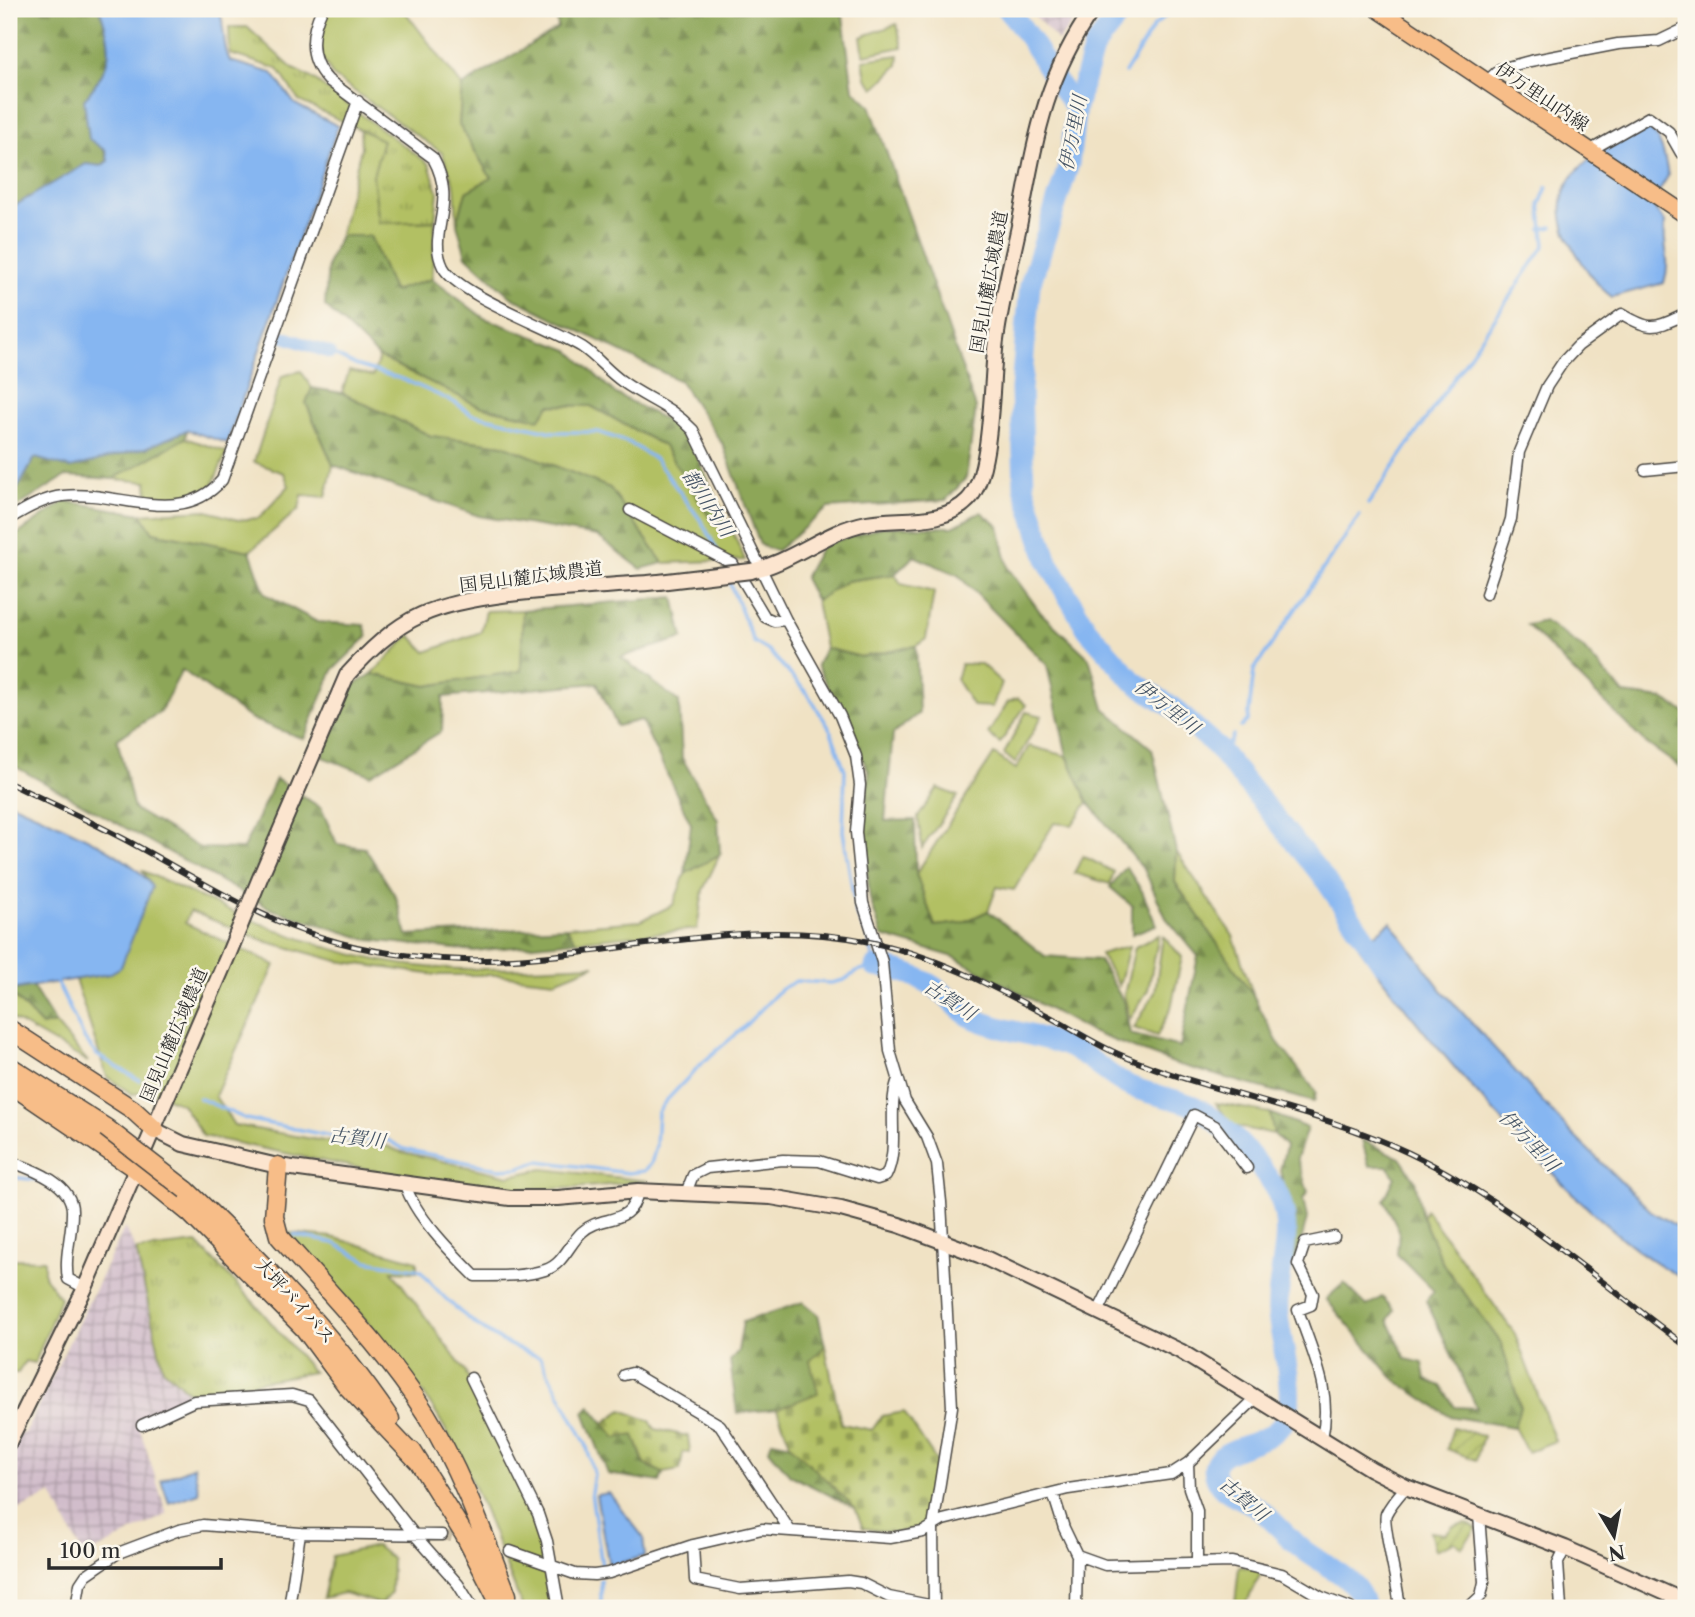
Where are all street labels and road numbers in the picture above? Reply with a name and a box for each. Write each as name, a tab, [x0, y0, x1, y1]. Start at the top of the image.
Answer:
street label: 伊万里山内線	[1491, 58, 1593, 136]
street label: 国見山麓広域農道	[966, 209, 1012, 355]
street label: 国見山麓広域農道	[458, 557, 604, 597]
street label: 国見山麓広域農道	[136, 964, 212, 1106]
street label: 大坪バイパス	[251, 1254, 339, 1348]

